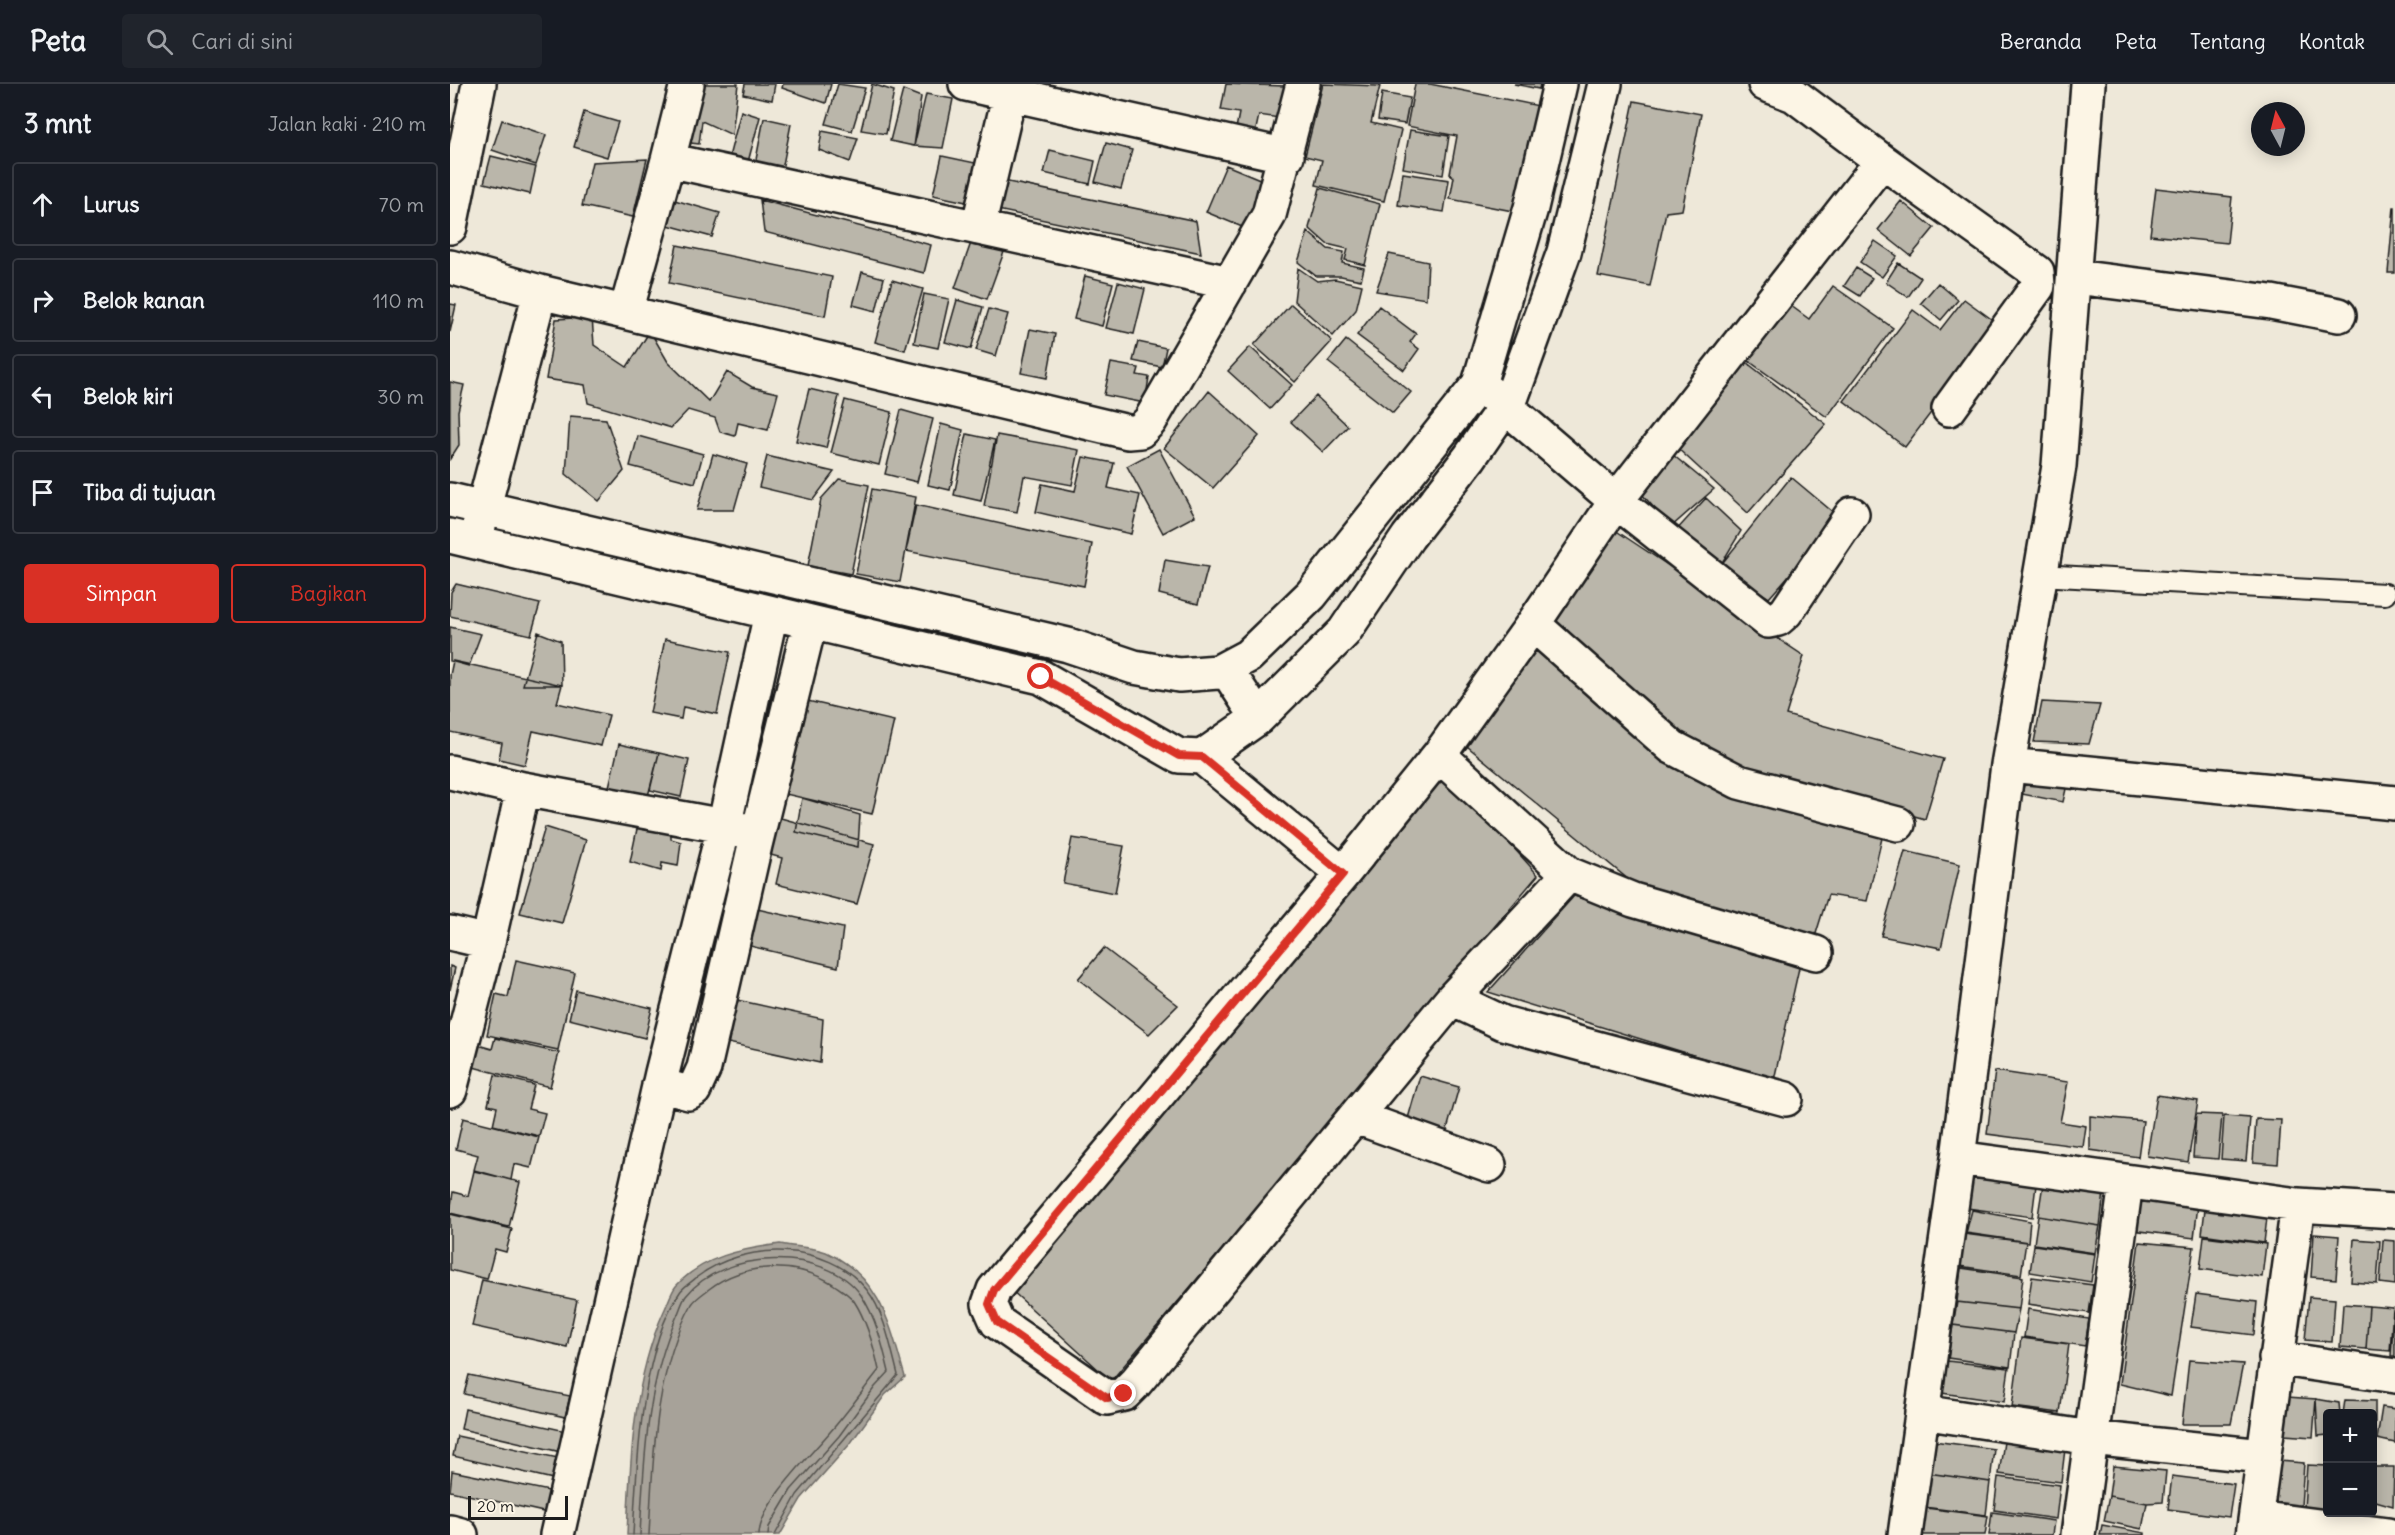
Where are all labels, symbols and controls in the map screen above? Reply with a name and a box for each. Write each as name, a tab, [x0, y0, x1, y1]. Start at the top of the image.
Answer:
search box	[122, 14, 542, 68]
text: Peta	[30, 23, 86, 59]
icon: search	[143, 25, 176, 58]
text: Cari di sini	[191, 27, 293, 55]
text: Beranda	[2000, 28, 2082, 55]
text: Peta	[2115, 28, 2157, 55]
text: Tentang	[2190, 28, 2266, 55]
text: Kontak	[2299, 28, 2365, 55]
north arrow	[2251, 102, 2305, 156]
text: 3 mnt	[24, 107, 91, 140]
text: Jalan kaki · 210 m	[268, 111, 426, 136]
icon: ahead	[26, 188, 59, 221]
text: Lurus	[83, 190, 139, 218]
text: 70 m	[379, 192, 424, 217]
icon: right	[26, 284, 59, 317]
text: Belok kanan	[83, 286, 205, 314]
text: 110 m	[373, 288, 424, 313]
icon: left	[26, 380, 59, 413]
text: Belok kiri	[83, 382, 173, 410]
text: 30 m	[377, 384, 424, 409]
icon: arrive	[26, 476, 59, 509]
text: Tiba di tujuan	[83, 478, 216, 506]
button: Simpan	[24, 564, 219, 623]
button: Bagikan	[231, 564, 426, 623]
route start	[1027, 663, 1053, 689]
route end	[1110, 1380, 1136, 1406]
map controls	[2323, 1409, 2377, 1517]
button: +	[2323, 1409, 2377, 1463]
button: −	[2323, 1463, 2377, 1517]
scale bar	[468, 1493, 568, 1520]
text: 20 m	[477, 1496, 514, 1516]

